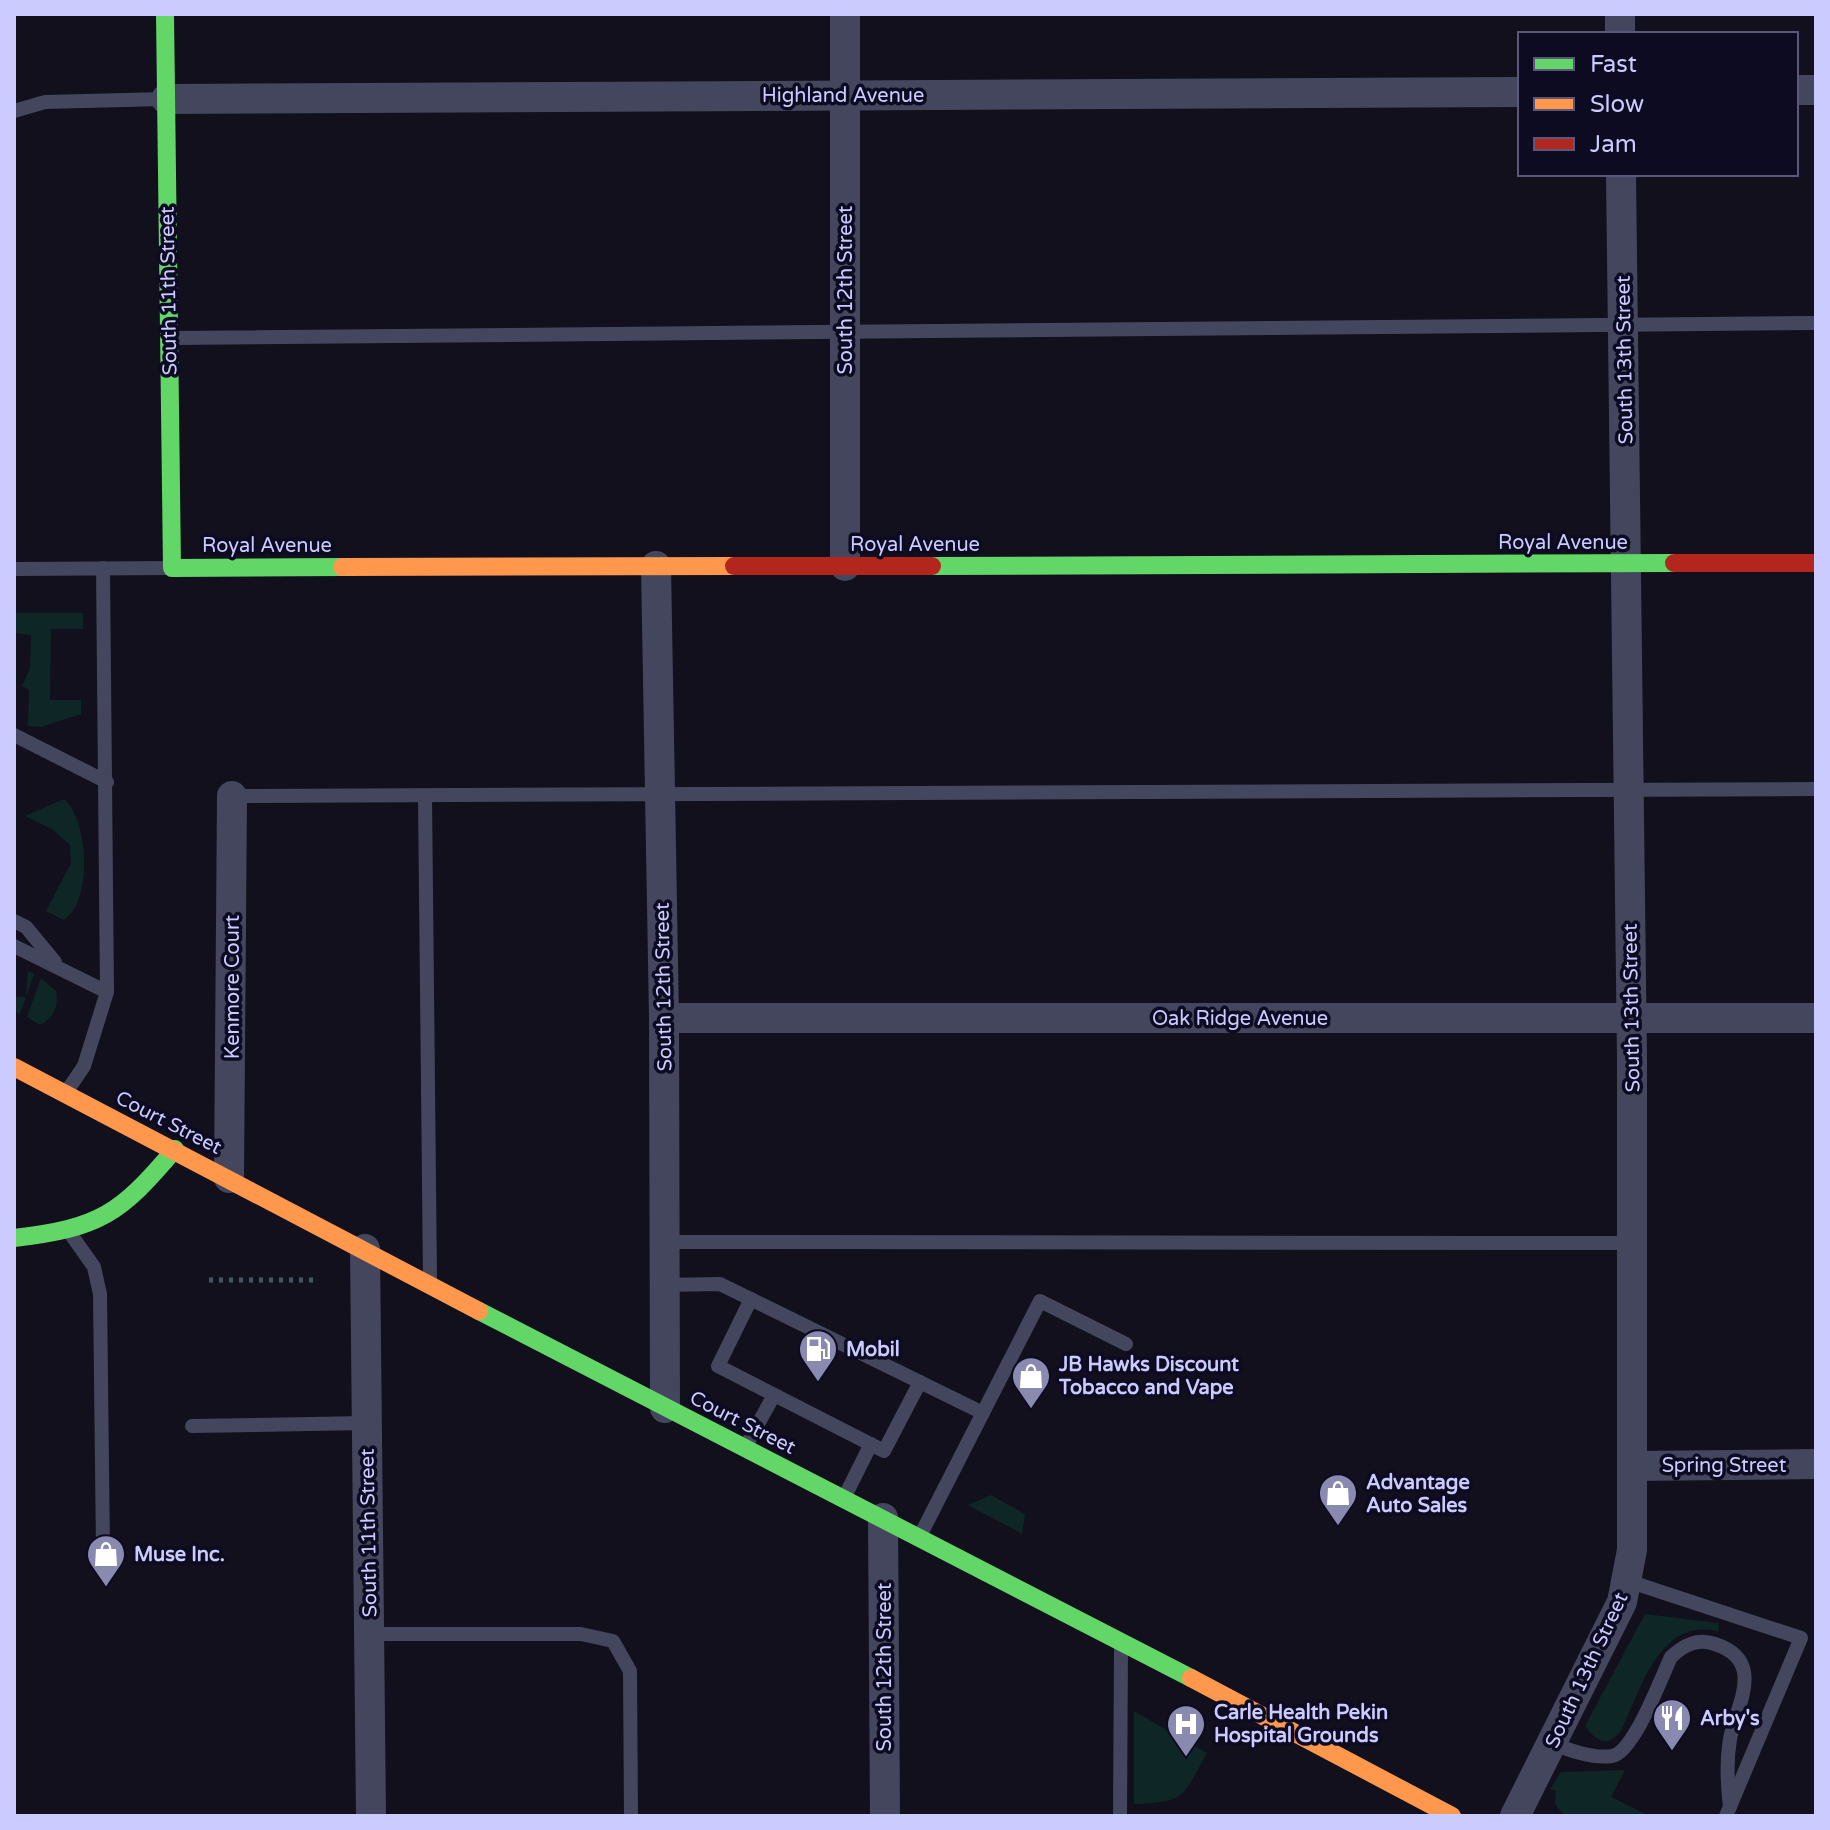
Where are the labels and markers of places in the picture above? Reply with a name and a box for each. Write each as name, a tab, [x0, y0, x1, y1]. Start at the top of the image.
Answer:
fuel station icon: Mobil	[797, 1328, 839, 1383]
place label: Mobil	[846, 1338, 900, 1362]
place label: JB Hawks Discount Tobacco and Vape	[1058, 1353, 1239, 1400]
shop icon: JB Hawks Discount Tobacco and Vape	[1010, 1355, 1052, 1410]
place label: Advantage Auto Sales	[1366, 1471, 1470, 1518]
shop icon: Advantage Auto Sales	[1317, 1472, 1359, 1527]
shop icon: Muse Inc.	[85, 1533, 127, 1588]
place label: Muse Inc.	[134, 1543, 225, 1567]
restaurant icon: Arby's	[1651, 1697, 1693, 1752]
place label: Carle Health Pekin Hospital Grounds	[1214, 1701, 1388, 1748]
hospital icon: Carle Health Pekin Hospital Grounds	[1165, 1703, 1207, 1758]
place label: Arby's	[1700, 1707, 1760, 1731]

